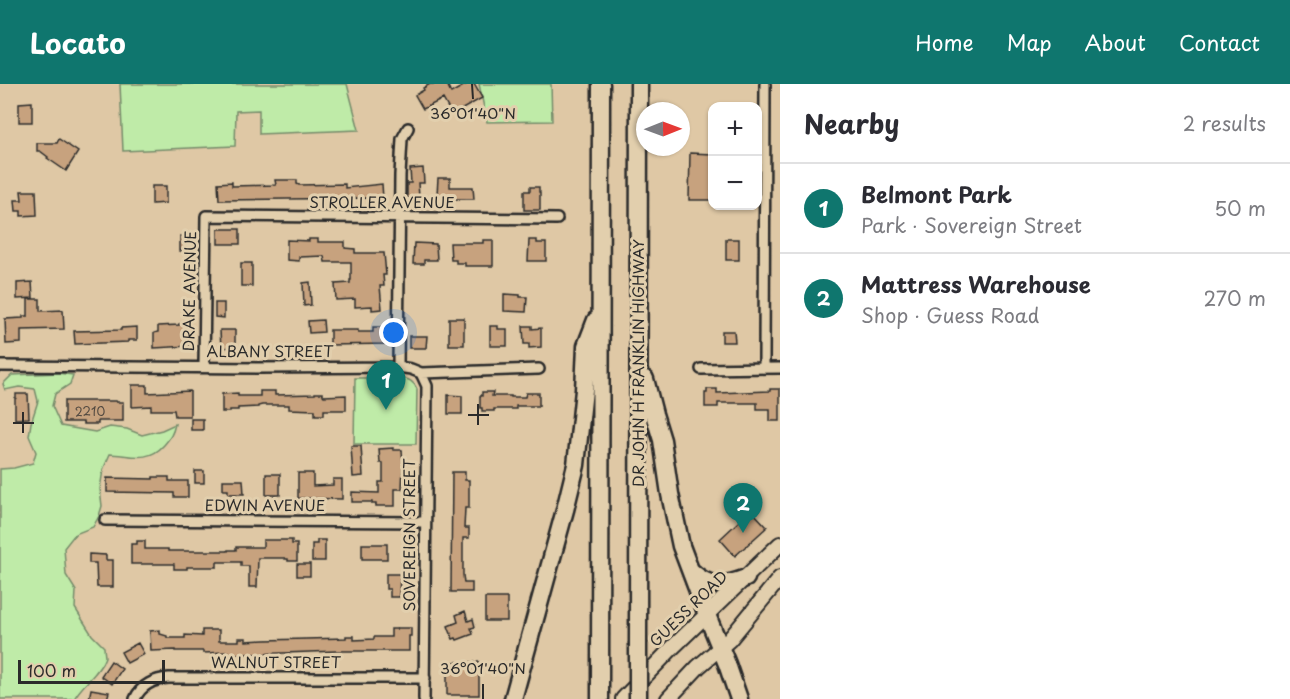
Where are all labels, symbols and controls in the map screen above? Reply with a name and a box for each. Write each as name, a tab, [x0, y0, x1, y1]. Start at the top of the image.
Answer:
text: Locato	[30, 21, 126, 64]
text: Home	[915, 26, 974, 58]
text: Map	[1007, 26, 1052, 58]
text: About	[1085, 26, 1146, 58]
text: Contact	[1179, 26, 1260, 58]
text: 36°01'40"N	[430, 101, 516, 124]
north arrow	[636, 102, 690, 156]
map controls	[708, 102, 762, 210]
button: +	[708, 102, 762, 156]
text: Nearby	[804, 104, 899, 143]
text: 2 results	[1183, 108, 1266, 138]
button: −	[708, 156, 762, 210]
text: Belmont Park	[861, 177, 1012, 210]
street label: STROLLER AVENUE	[309, 190, 455, 213]
text: 1	[819, 193, 828, 223]
text: 50 m	[1214, 193, 1266, 223]
text: Park · Sovereign Street	[861, 210, 1082, 240]
street label: DRAKE AVENUE	[176, 230, 201, 352]
street label: DR JOHN H FRANKLIN HIGHWAY	[626, 239, 649, 487]
text: Mattress Warehouse	[861, 267, 1091, 300]
text: 2	[816, 283, 831, 313]
text: 270 m	[1203, 283, 1266, 313]
text: Shop · Guess Road	[861, 300, 1039, 330]
your location	[379, 318, 408, 347]
street label: ALBANY STREET	[207, 339, 334, 362]
pin: 1	[366, 360, 406, 410]
house number: 2210	[75, 402, 105, 420]
street label: SOVEREIGN STREET	[397, 458, 420, 612]
pin: 2	[724, 484, 762, 533]
street label: EDWIN AVENUE	[205, 493, 325, 516]
street label: GUESS ROAD	[644, 564, 732, 651]
street label: WALNUT STREET	[211, 650, 342, 673]
text: 36°01'40"N	[440, 656, 526, 679]
scale bar	[18, 657, 165, 684]
text: 100 m	[27, 658, 76, 682]

